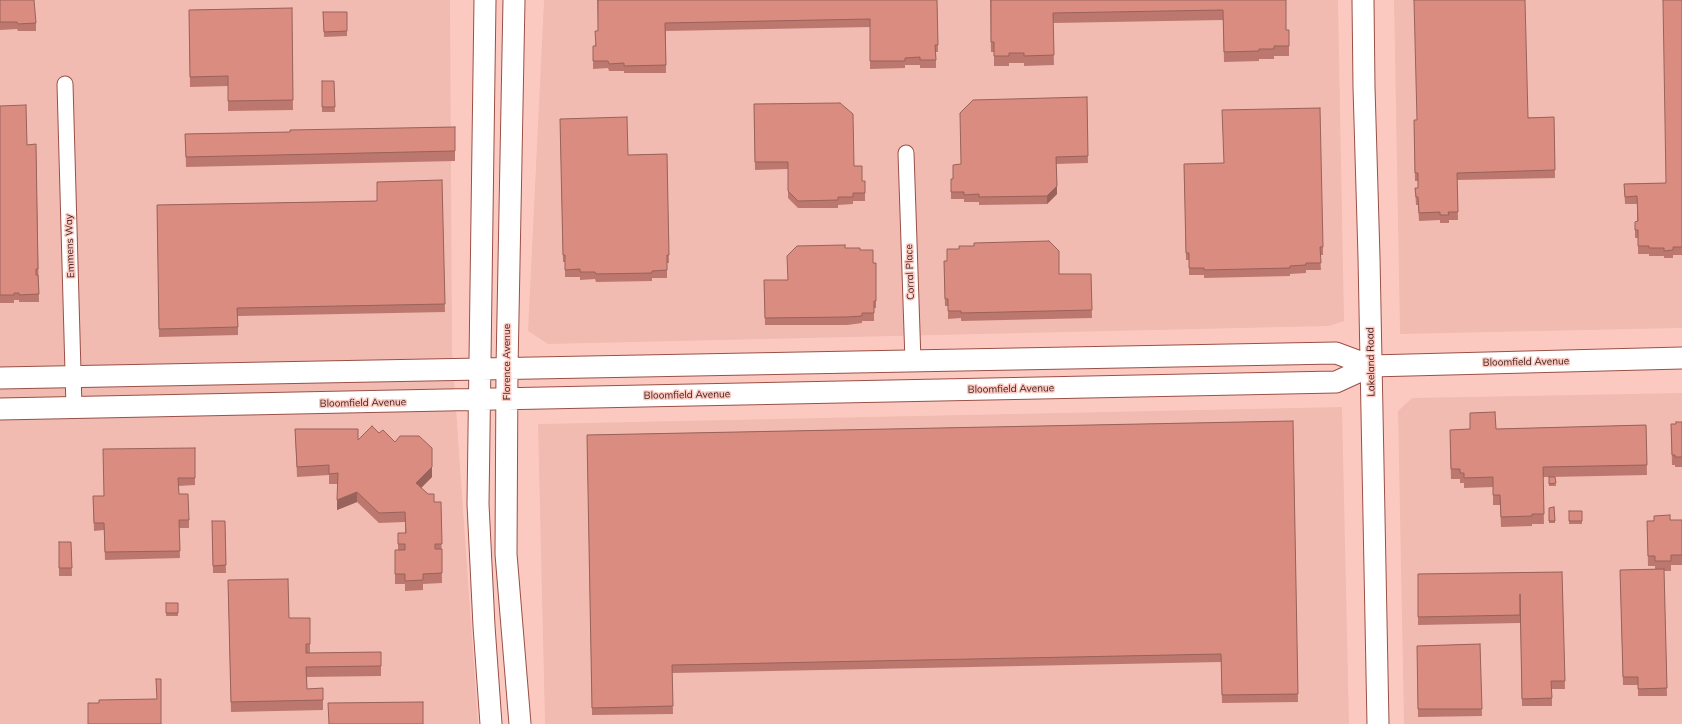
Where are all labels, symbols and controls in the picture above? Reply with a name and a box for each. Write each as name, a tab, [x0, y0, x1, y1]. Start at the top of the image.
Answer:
street label: Emmens Way	[63, 214, 77, 278]
street label: Corral Place	[903, 244, 917, 300]
street label: Florence Avenue	[501, 324, 513, 400]
street label: Lakeland Road	[1364, 327, 1378, 397]
street label: Bloomfield Avenue	[1483, 355, 1569, 369]
street label: Bloomfield Avenue	[968, 382, 1054, 396]
street label: Bloomfield Avenue	[644, 388, 730, 402]
street label: Bloomfield Avenue	[320, 396, 406, 410]

